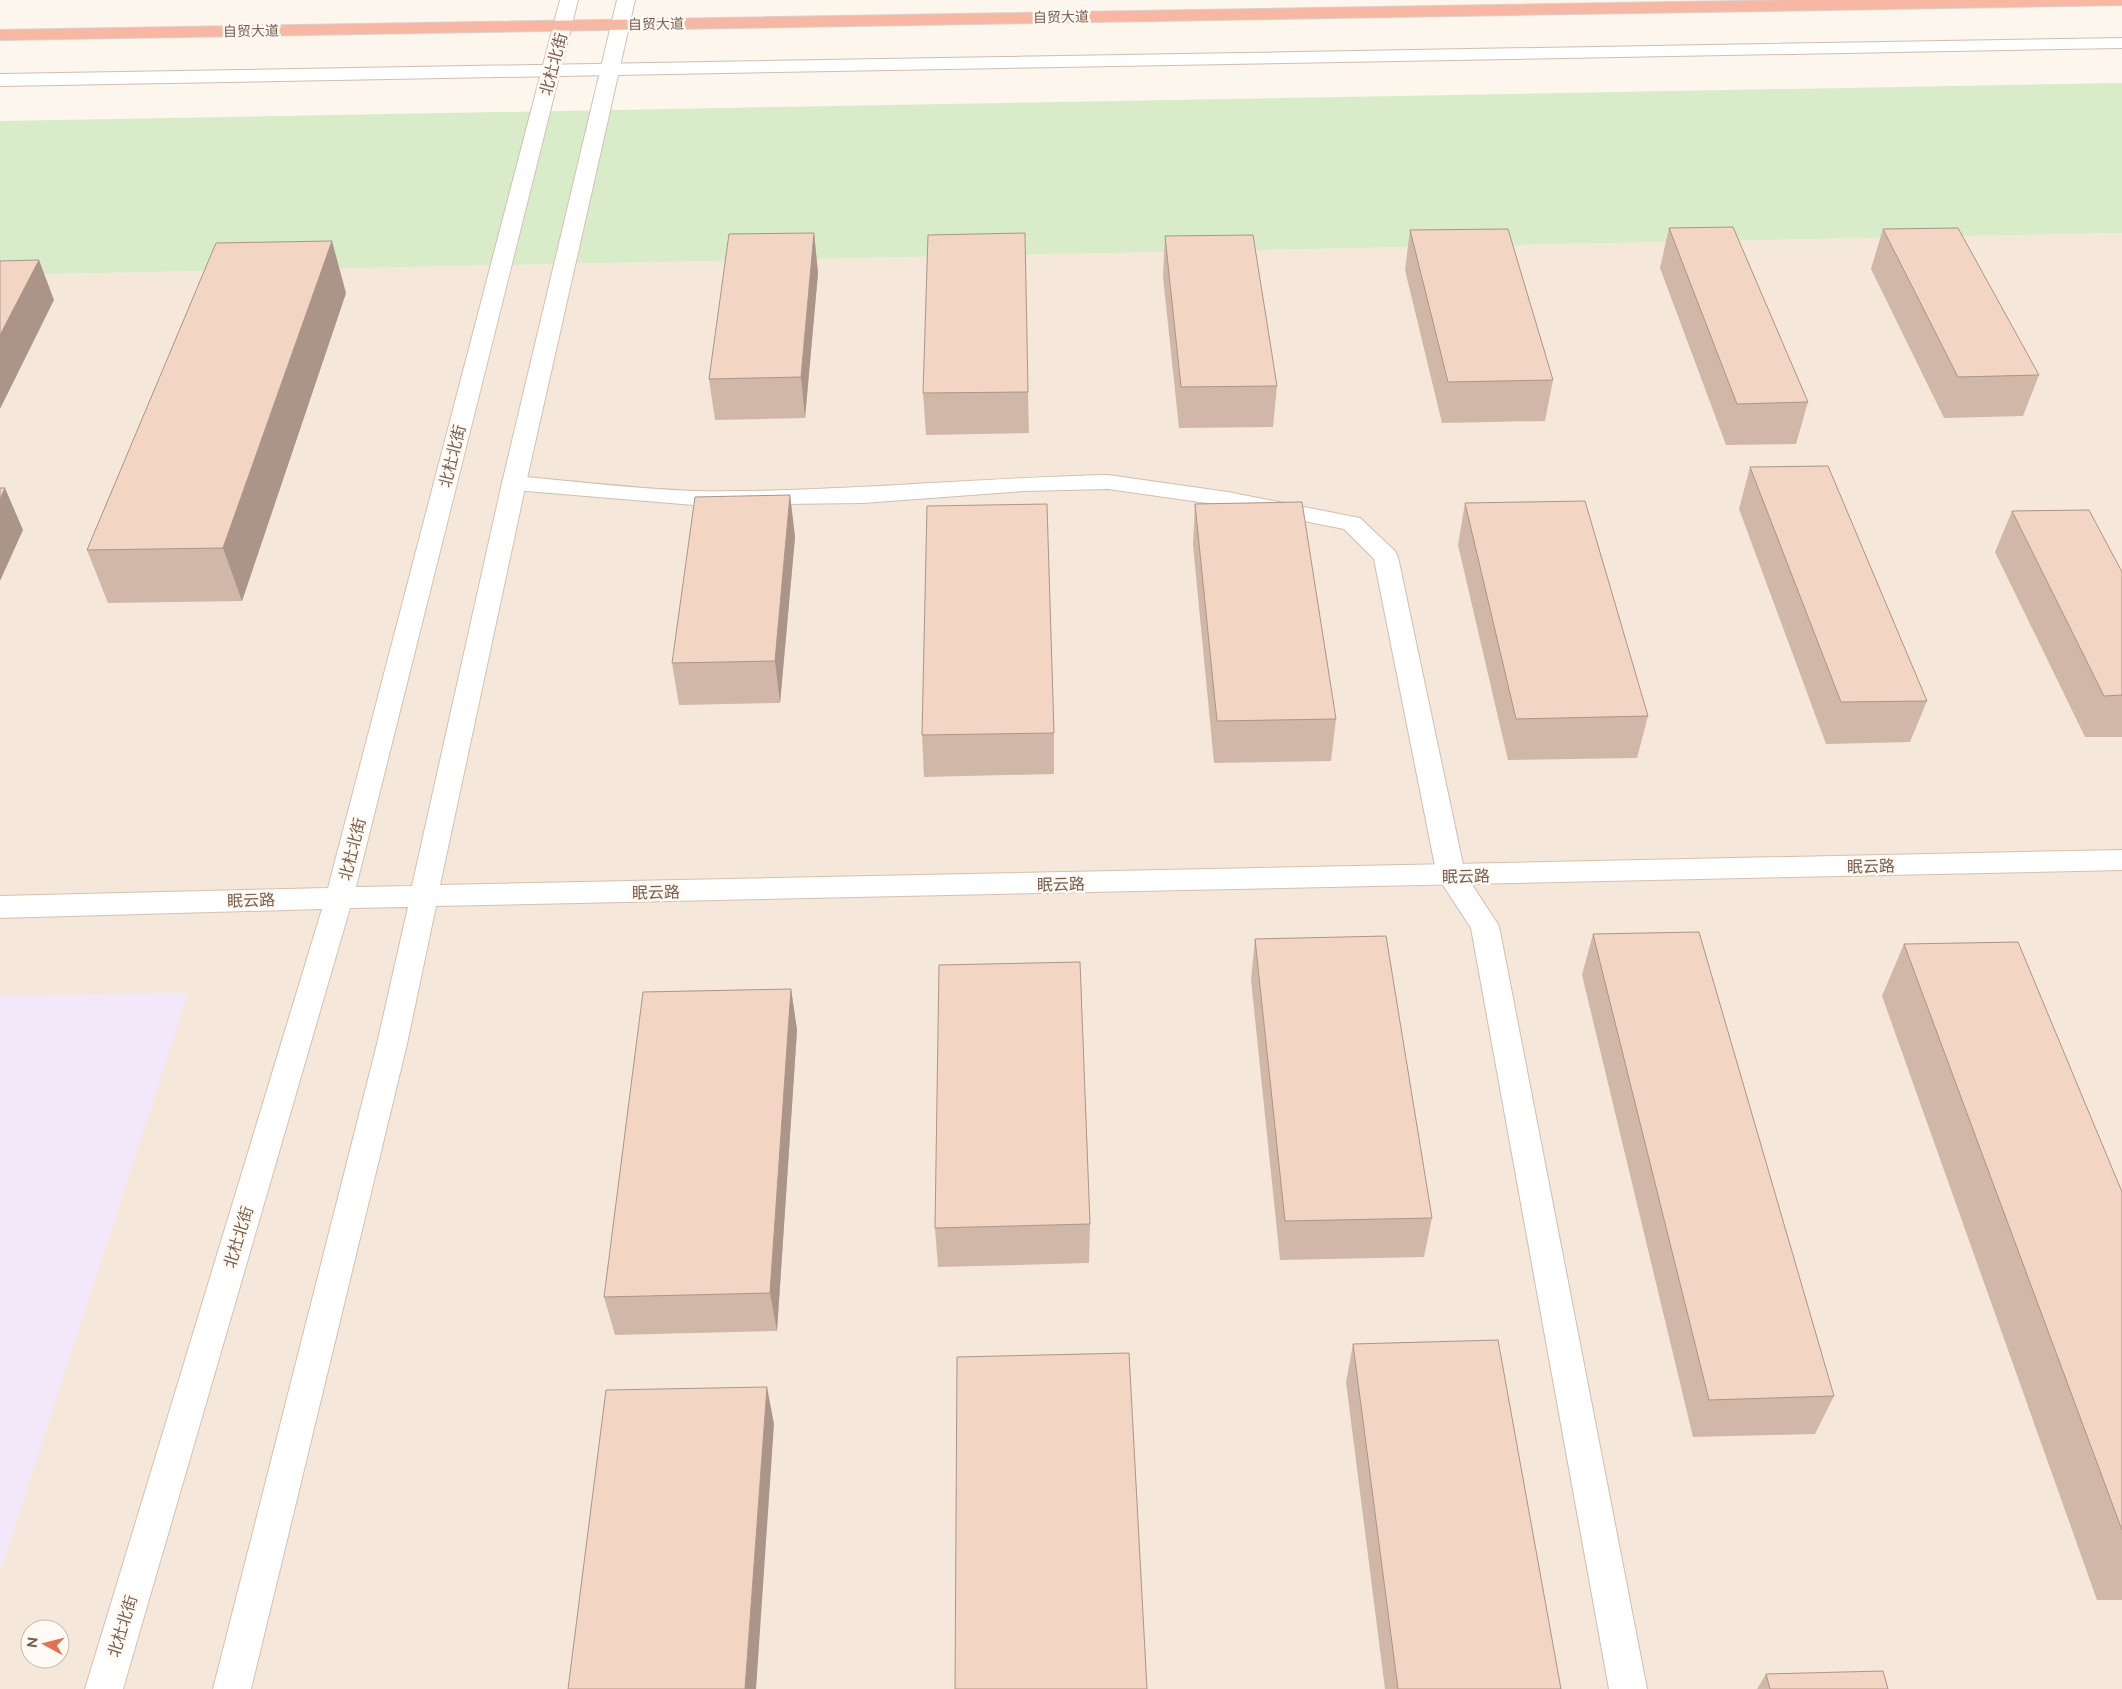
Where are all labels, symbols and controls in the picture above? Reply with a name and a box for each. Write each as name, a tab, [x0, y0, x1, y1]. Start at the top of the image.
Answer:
street label: 自贸大道	[1033, 9, 1089, 25]
street label: 自贸大道	[628, 16, 684, 32]
street label: 自贸大道	[223, 23, 279, 39]
street label: 北杜北街	[536, 31, 571, 98]
street label: 北杜北街	[436, 423, 469, 489]
street label: 北杜北街	[336, 816, 369, 882]
street label: 眠云路	[1847, 857, 1895, 876]
street label: 眠云路	[1442, 867, 1490, 886]
street label: 眠云路	[1037, 875, 1085, 894]
street label: 眠云路	[632, 883, 680, 902]
street label: 眠云路	[227, 890, 275, 911]
street label: 北杜北街	[220, 1204, 257, 1271]
street label: 北杜北街	[104, 1593, 141, 1660]
north arrow	[20, 1619, 70, 1669]
text: N	[24, 1636, 41, 1649]

